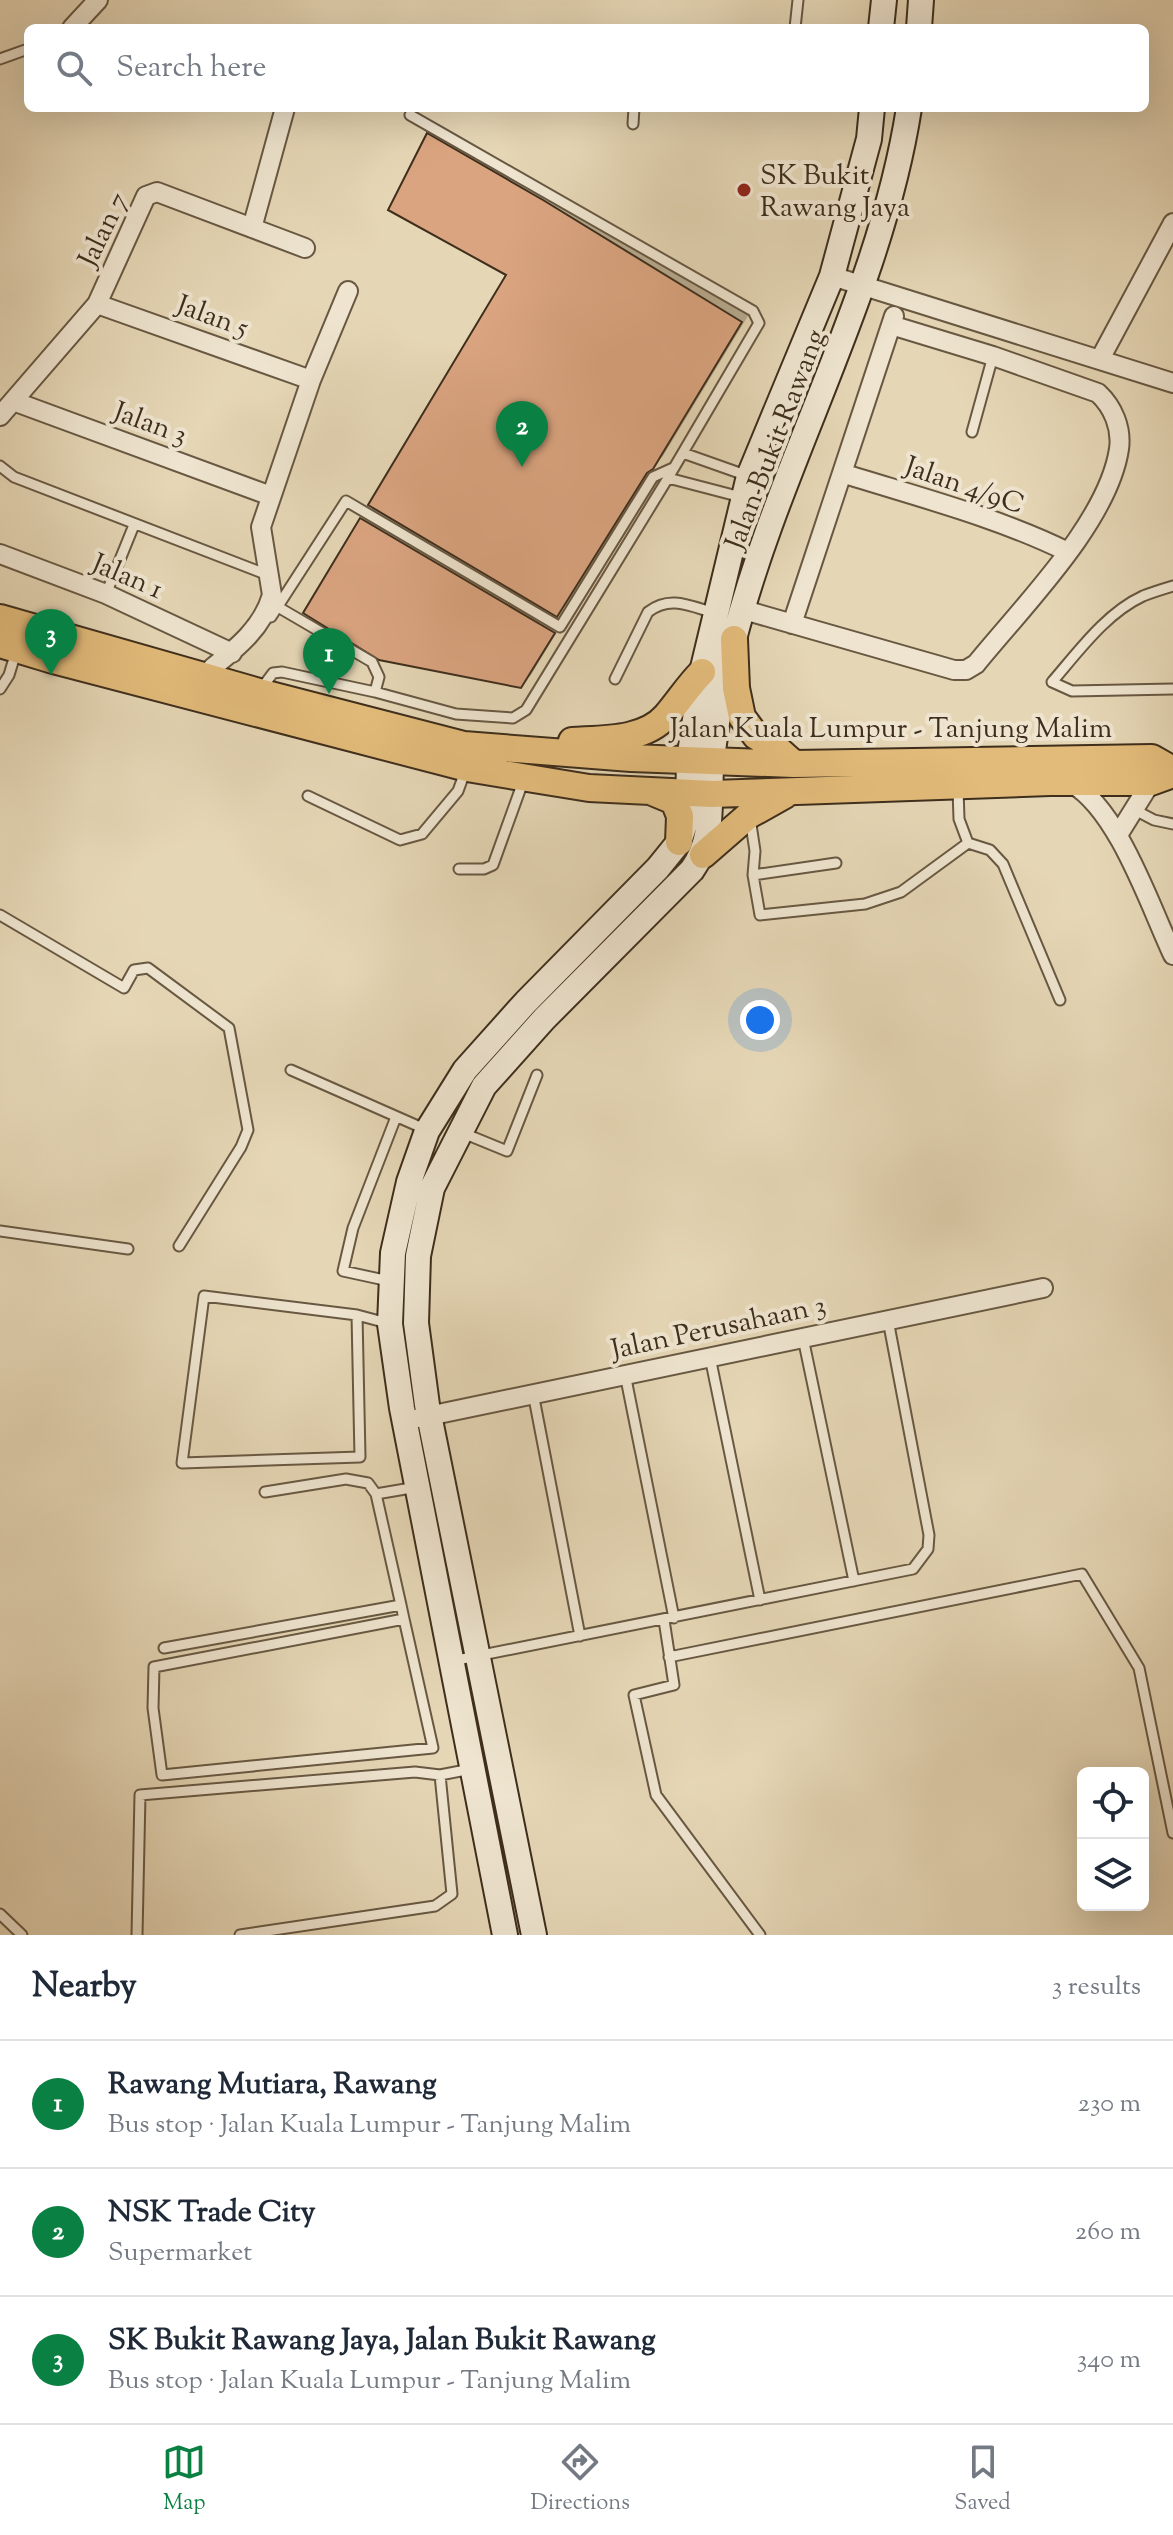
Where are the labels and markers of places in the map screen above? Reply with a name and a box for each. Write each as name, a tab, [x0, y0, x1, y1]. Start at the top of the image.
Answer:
place label: SK Bukit Rawang Jaya	[760, 157, 910, 229]
marker: SK Bukit Rawang Jaya	[735, 181, 753, 199]
pin: 2	[496, 401, 548, 467]
pin: 3	[25, 609, 77, 675]
pin: 1	[303, 628, 355, 694]

